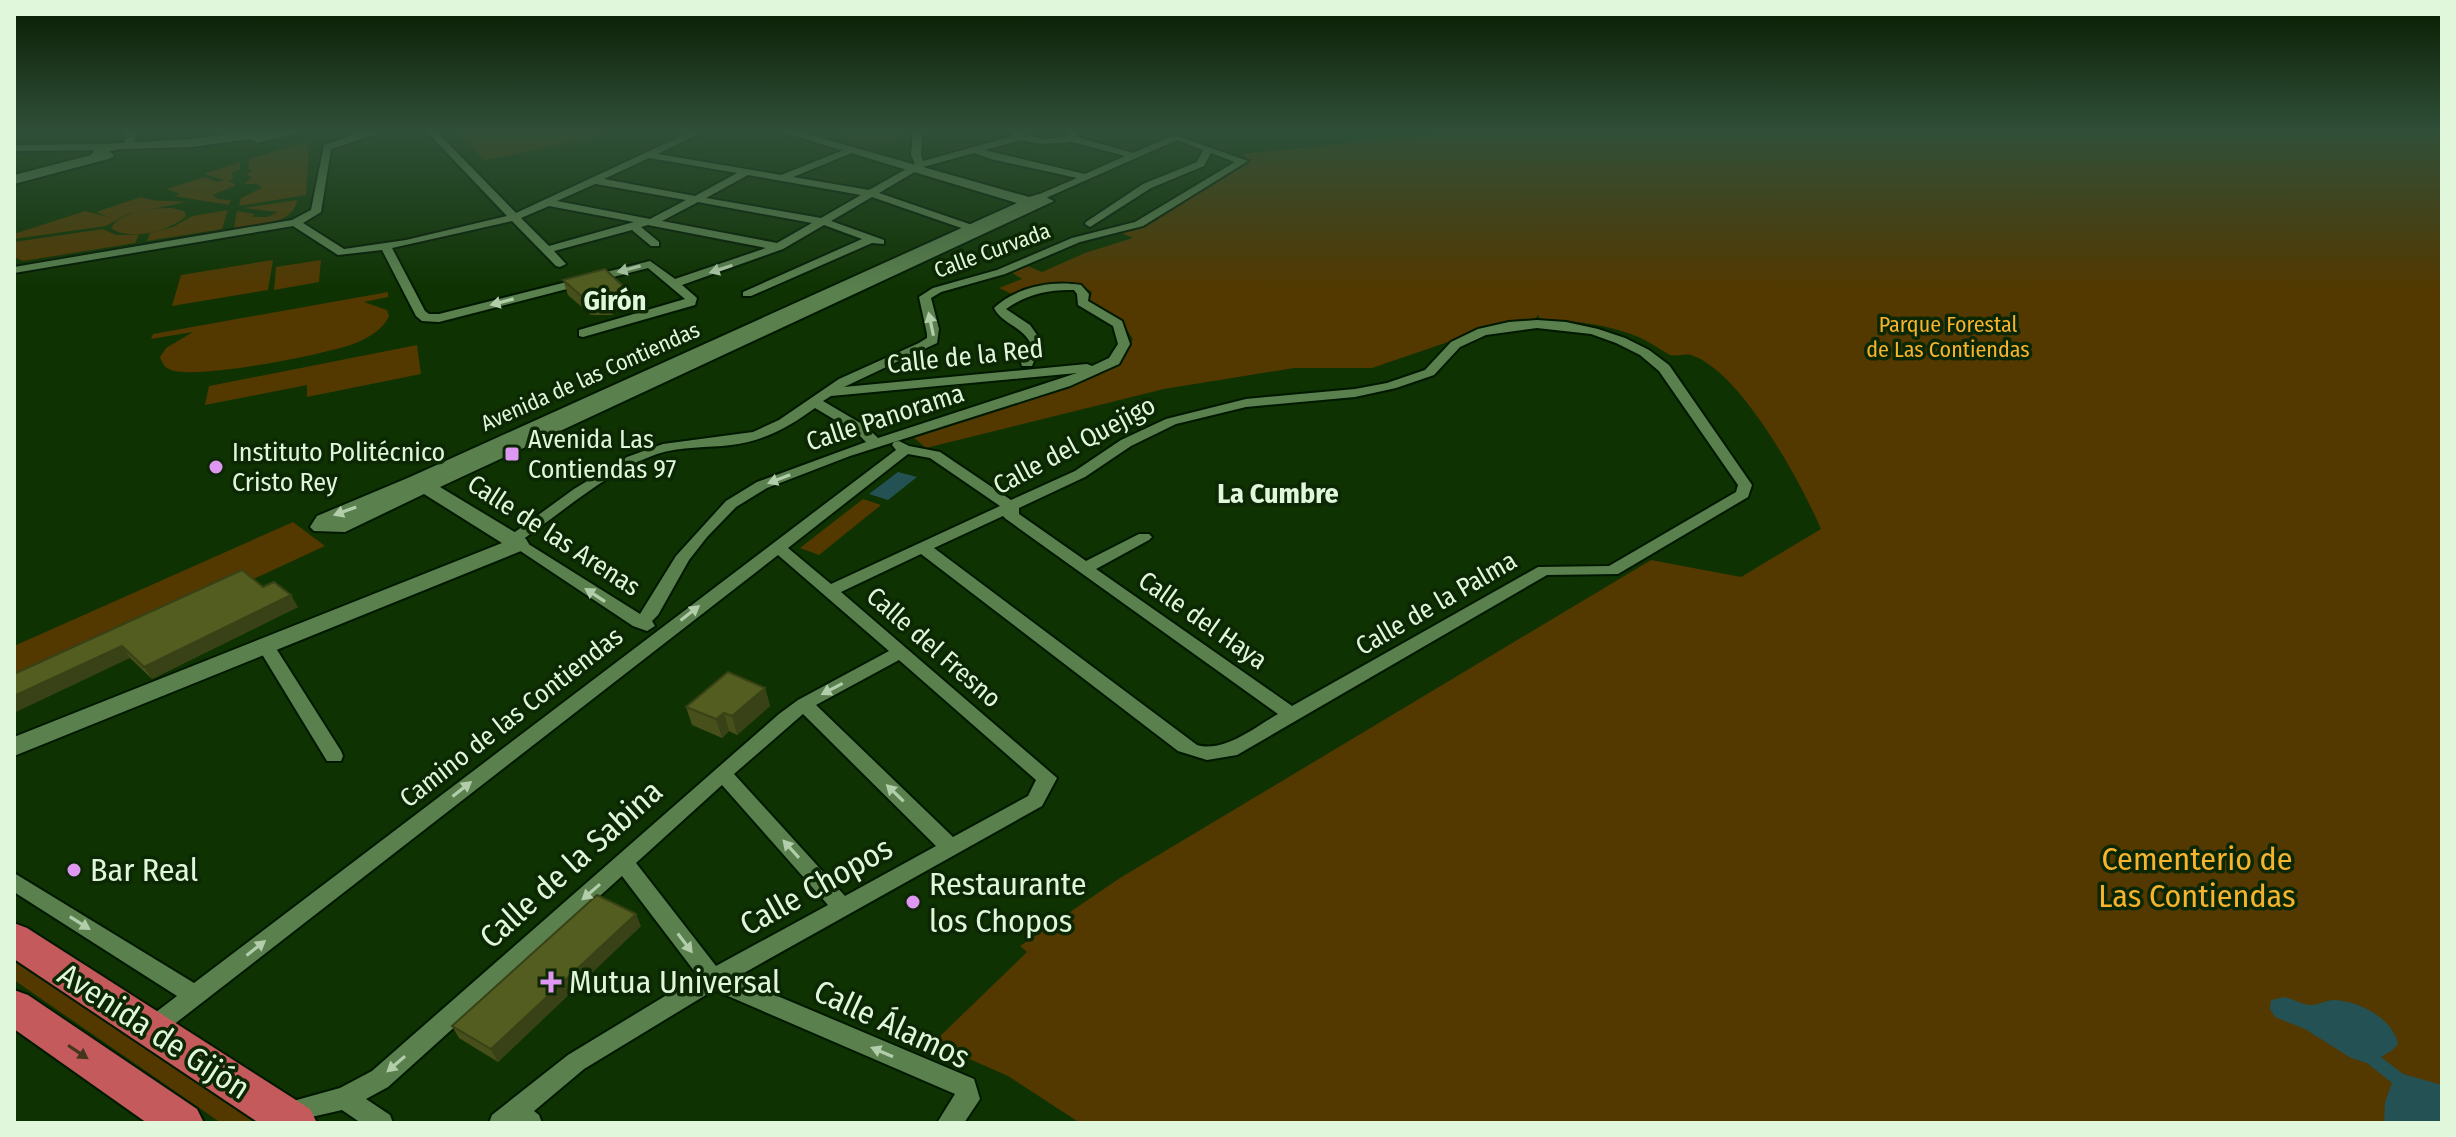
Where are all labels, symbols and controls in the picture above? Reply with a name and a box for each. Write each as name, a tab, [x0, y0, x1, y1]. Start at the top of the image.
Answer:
street label: Calle Curvada	[930, 217, 1054, 284]
one-way arrow	[616, 263, 641, 275]
one-way arrow	[709, 263, 733, 275]
district label: Girón	[584, 284, 646, 317]
one-way arrow	[489, 296, 513, 309]
one-way arrow	[924, 311, 937, 336]
park label: Parque Forestal de Las Contiendas	[1866, 311, 2030, 363]
street label: Avenida de las Contiendas	[477, 316, 704, 437]
street label: Calle de la Red	[885, 333, 1045, 380]
street label: Calle Panorama	[802, 377, 968, 458]
street label: Calle del Quejigo	[988, 390, 1161, 501]
place label: Avenida Las Contiendas 97	[528, 424, 676, 485]
place label: Instituto Politécnico Cristo Rey	[232, 437, 445, 498]
marker: Avenida Las Contiendas 97	[503, 445, 521, 463]
marker: Instituto Politécnico Cristo Rey	[207, 458, 225, 476]
street label: Calle de las Arenas	[462, 468, 646, 603]
one-way arrow	[767, 473, 791, 486]
district label: La Cumbre	[1217, 477, 1339, 510]
one-way arrow	[333, 505, 357, 518]
street label: Calle de la Palma	[1350, 545, 1522, 662]
street label: Calle del Haya	[1132, 565, 1273, 676]
street label: Calle del Fresno	[860, 581, 1007, 714]
one-way arrow	[585, 587, 606, 602]
one-way arrow	[680, 606, 700, 622]
street label: Camino de las Contiendas	[394, 621, 629, 814]
one-way arrow	[821, 682, 843, 696]
street label: Calle de la Sabina	[472, 772, 670, 956]
one-way arrow	[452, 782, 472, 798]
one-way arrow	[886, 784, 905, 803]
street label: Calle Chopos	[733, 829, 899, 943]
one-way arrow	[782, 840, 800, 859]
park label: Cementerio de Las Contiendas	[2098, 840, 2296, 915]
place label: Bar Real	[90, 851, 198, 889]
marker: Bar Real	[65, 861, 83, 879]
place label: Restaurante los Chopos	[929, 865, 1087, 940]
one-way arrow	[582, 883, 601, 901]
marker: Restaurante los Chopos	[904, 893, 922, 911]
one-way arrow	[69, 915, 91, 929]
one-way arrow	[677, 933, 693, 954]
one-way arrow	[246, 940, 266, 957]
street label: Avenida de Gijón	[51, 955, 257, 1107]
place label: Mutua Universal	[569, 963, 781, 1001]
marker: Mutua Universal	[540, 971, 562, 993]
street label: Calle Álamos	[808, 971, 976, 1077]
one-way arrow	[68, 1044, 89, 1059]
one-way arrow	[870, 1045, 893, 1058]
one-way arrow	[387, 1055, 406, 1073]

